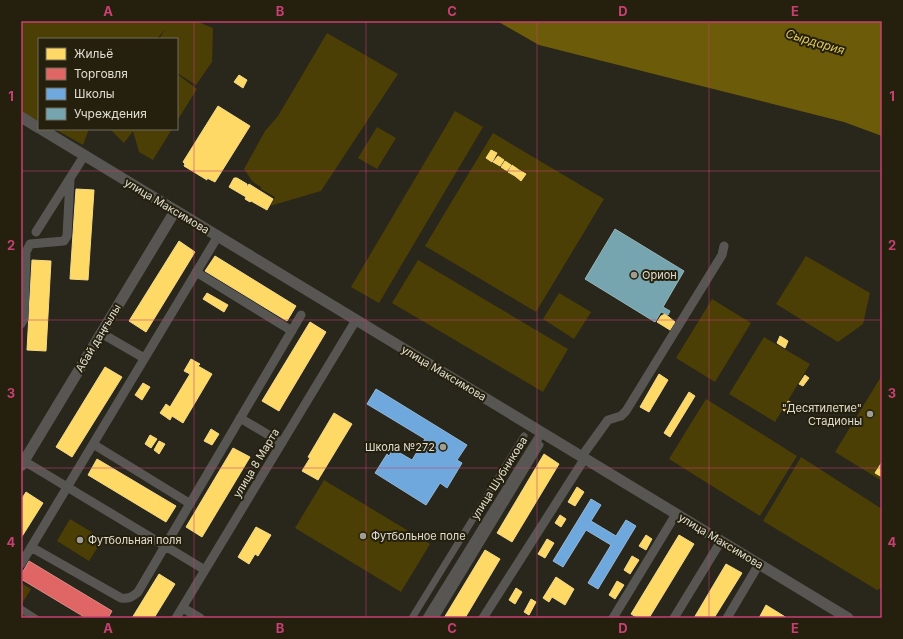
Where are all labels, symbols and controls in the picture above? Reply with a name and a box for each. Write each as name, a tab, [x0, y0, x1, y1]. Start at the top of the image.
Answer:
text: A	[103, 3, 113, 19]
text: B	[276, 3, 285, 19]
text: C	[447, 3, 457, 19]
text: D	[618, 3, 628, 19]
text: E	[791, 3, 799, 19]
water label: Сырдария	[784, 25, 847, 58]
legend	[38, 38, 178, 130]
text: Жильё	[74, 46, 113, 61]
text: Торговля	[74, 66, 128, 81]
text: Школы	[74, 86, 115, 101]
text: 1	[8, 88, 14, 104]
text: 1	[889, 88, 895, 104]
text: Учреждения	[74, 106, 147, 121]
street label: улица Максимова	[122, 175, 212, 237]
text: 2	[7, 237, 15, 253]
text: 2	[888, 237, 896, 253]
place label: Орион	[642, 268, 677, 282]
marker: Орион	[629, 270, 639, 280]
street label: Абай даңғылы	[72, 301, 124, 375]
street label: улица Максимова	[399, 342, 489, 404]
text: 3	[7, 385, 15, 401]
text: 3	[888, 385, 896, 401]
place label: "Десятилетие" Стадионы	[782, 401, 862, 428]
marker: "Десятилетие" Стадионы	[865, 409, 875, 419]
street label: улица 8 Марта	[230, 426, 282, 500]
street label: улица Шубникова	[468, 434, 530, 522]
place label: Школа №272	[365, 440, 435, 454]
marker: Школа №272	[438, 442, 448, 452]
street label: улица Максимова	[676, 510, 766, 572]
place label: Футбольное поле	[371, 529, 466, 543]
marker: Футбольное поле	[358, 531, 368, 541]
place label: Футбольная поля	[88, 533, 182, 547]
text: 4	[7, 534, 16, 550]
text: 4	[888, 534, 897, 550]
marker: Футбольная поля	[75, 535, 85, 545]
text: A	[103, 620, 113, 636]
text: B	[276, 620, 285, 636]
text: C	[447, 620, 457, 636]
text: D	[618, 620, 628, 636]
text: E	[791, 620, 799, 636]

